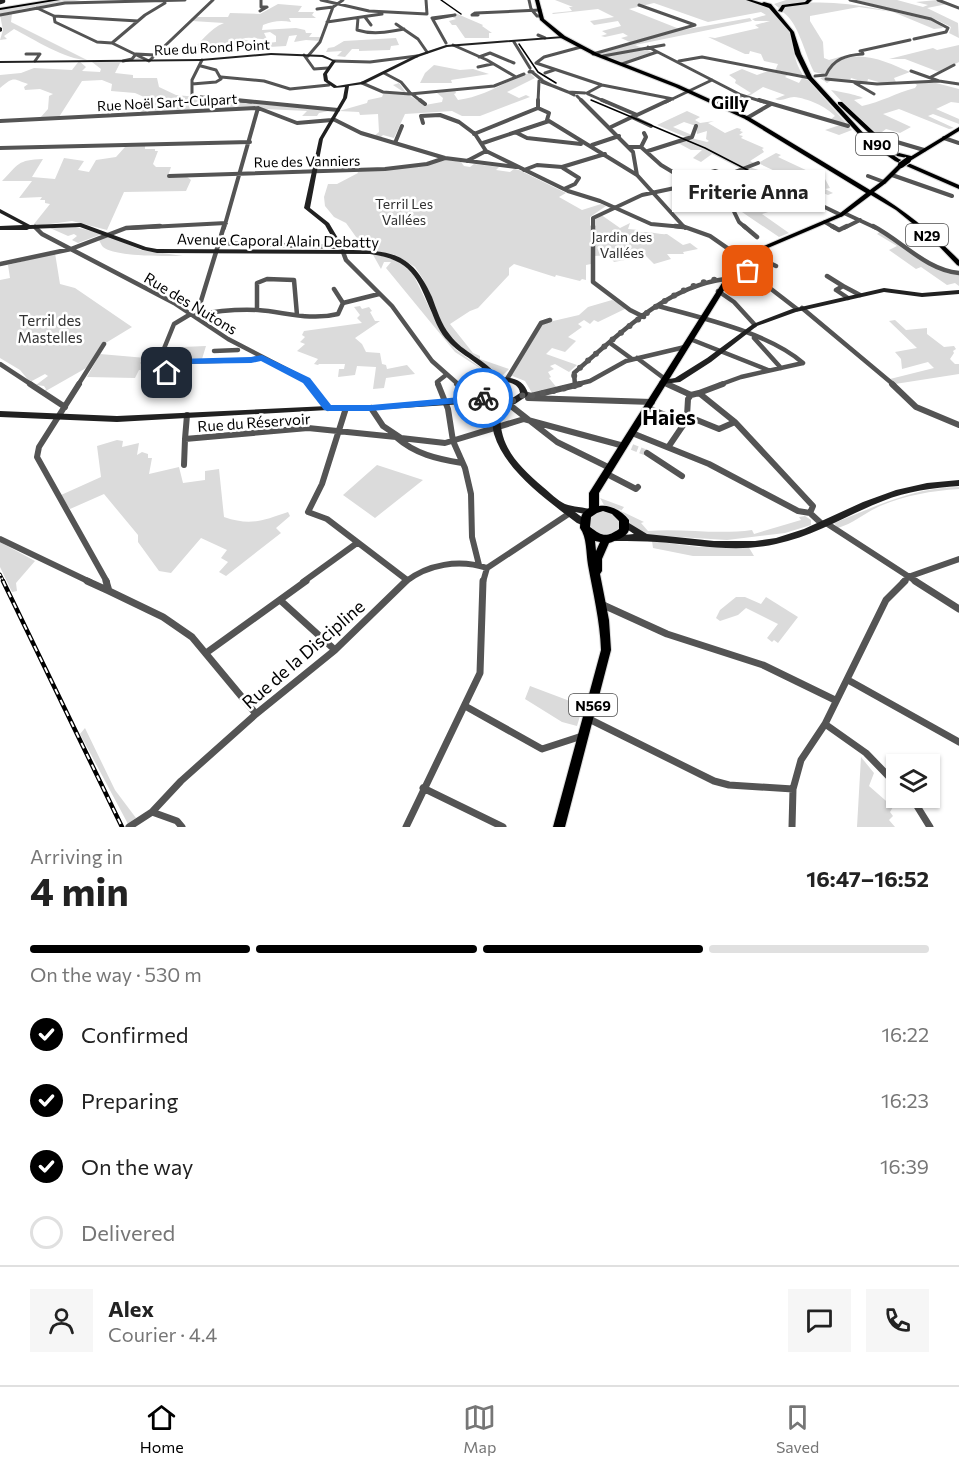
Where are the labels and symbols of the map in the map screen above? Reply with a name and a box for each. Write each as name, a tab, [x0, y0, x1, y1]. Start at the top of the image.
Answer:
street label: Rue du Rond Point	[154, 35, 271, 59]
street label: Rue Noël Sart-Culpart	[96, 90, 238, 114]
district label: Gilly	[711, 91, 749, 113]
road number: N90	[856, 133, 898, 155]
street label: Rue des Vanniers	[254, 152, 360, 170]
callout: Friterie Anna	[672, 169, 825, 211]
park label: Terril Les Vallées	[375, 195, 433, 228]
road number: N29	[906, 224, 948, 246]
park label: Jardin des Vallées	[592, 228, 652, 261]
street label: Avenue Caporal Alain Debatty	[177, 229, 380, 251]
pin	[722, 245, 773, 296]
street label: Rue des Nutons	[141, 268, 241, 338]
park label: Terril des Mastelles	[17, 311, 83, 346]
pin	[141, 347, 192, 398]
courier	[453, 368, 513, 428]
district label: Haies	[642, 404, 696, 429]
street label: Rue du Réservoir	[197, 409, 311, 435]
street label: Rue de la Discipline	[237, 595, 369, 713]
road number: N569	[569, 694, 617, 716]

